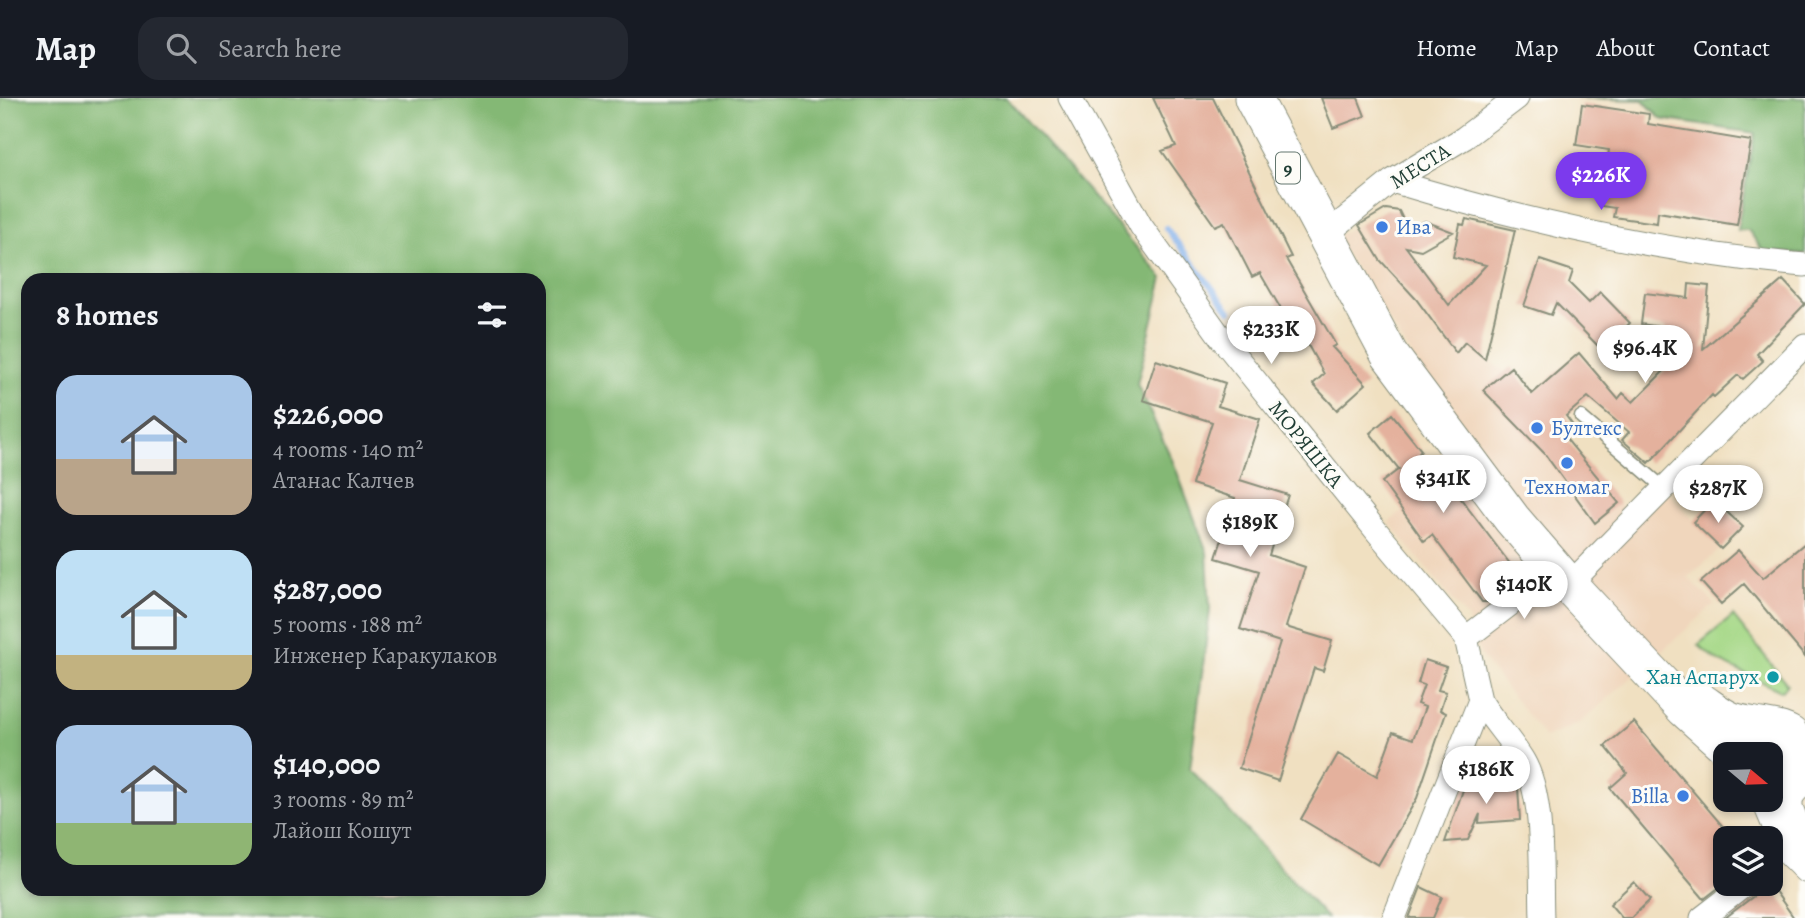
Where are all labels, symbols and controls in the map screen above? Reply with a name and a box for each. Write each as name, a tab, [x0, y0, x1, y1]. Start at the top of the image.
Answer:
search box	[138, 17, 628, 80]
text: Map	[35, 26, 96, 71]
icon: search	[162, 29, 200, 67]
text: Search here	[218, 31, 342, 66]
text: Home	[1416, 32, 1477, 64]
text: Map	[1515, 32, 1559, 64]
text: About	[1597, 32, 1655, 64]
text: Contact	[1693, 32, 1770, 64]
street label: МЕСТА	[1385, 136, 1456, 195]
road number: 9	[1276, 152, 1300, 184]
pin: $226K	[1552, 152, 1650, 212]
text: $226K	[1572, 159, 1630, 190]
place label: Ива	[1396, 213, 1432, 241]
marker: Ива	[1374, 219, 1390, 235]
text: 8 homes	[56, 295, 159, 335]
icon: filters	[473, 296, 511, 334]
pin: $233K	[1222, 306, 1320, 366]
text: $233K	[1243, 313, 1299, 344]
pin: $96.4K	[1588, 326, 1702, 385]
text: $96.4K	[1613, 332, 1677, 363]
text: $226,000	[273, 394, 383, 434]
street label: МОРЯШКА	[1262, 395, 1350, 494]
icon: home	[112, 403, 196, 487]
place label: Бултекс	[1551, 414, 1622, 442]
marker: Бултекс	[1529, 420, 1545, 436]
text: 4 rooms · 140 m²	[273, 434, 423, 465]
marker: Техномаг	[1559, 455, 1575, 471]
pin: $341K	[1394, 456, 1492, 515]
text: $341K	[1416, 462, 1470, 493]
text: Атанас Калчев	[273, 465, 415, 496]
pin: $287K	[1669, 466, 1767, 525]
text: $287K	[1689, 472, 1747, 503]
place label: Техномаг	[1524, 473, 1610, 501]
pin: $189K	[1201, 500, 1299, 559]
text: $189K	[1222, 506, 1278, 537]
pin: $140K	[1475, 561, 1573, 621]
text: $140K	[1496, 568, 1552, 599]
text: $287,000	[273, 569, 382, 609]
icon: home	[112, 578, 196, 662]
text: 5 rooms · 188 m²	[273, 609, 422, 640]
text: Инженер Каракулаков	[273, 640, 498, 671]
place label: Хан Аспарух	[1646, 663, 1760, 691]
marker: Хан Аспарух	[1765, 669, 1781, 685]
north arrow	[1713, 742, 1783, 812]
map controls	[1713, 742, 1783, 896]
text: $140,000	[273, 744, 380, 784]
pin: $186K	[1437, 746, 1535, 806]
icon: home	[112, 753, 196, 837]
text: $186K	[1458, 753, 1514, 784]
place label: Billa	[1631, 782, 1669, 810]
text: 3 rooms · 89 m²	[273, 784, 414, 815]
marker: Billa	[1675, 788, 1691, 804]
text: Лайош Кошут	[273, 815, 412, 846]
button: layers	[1713, 826, 1783, 896]

